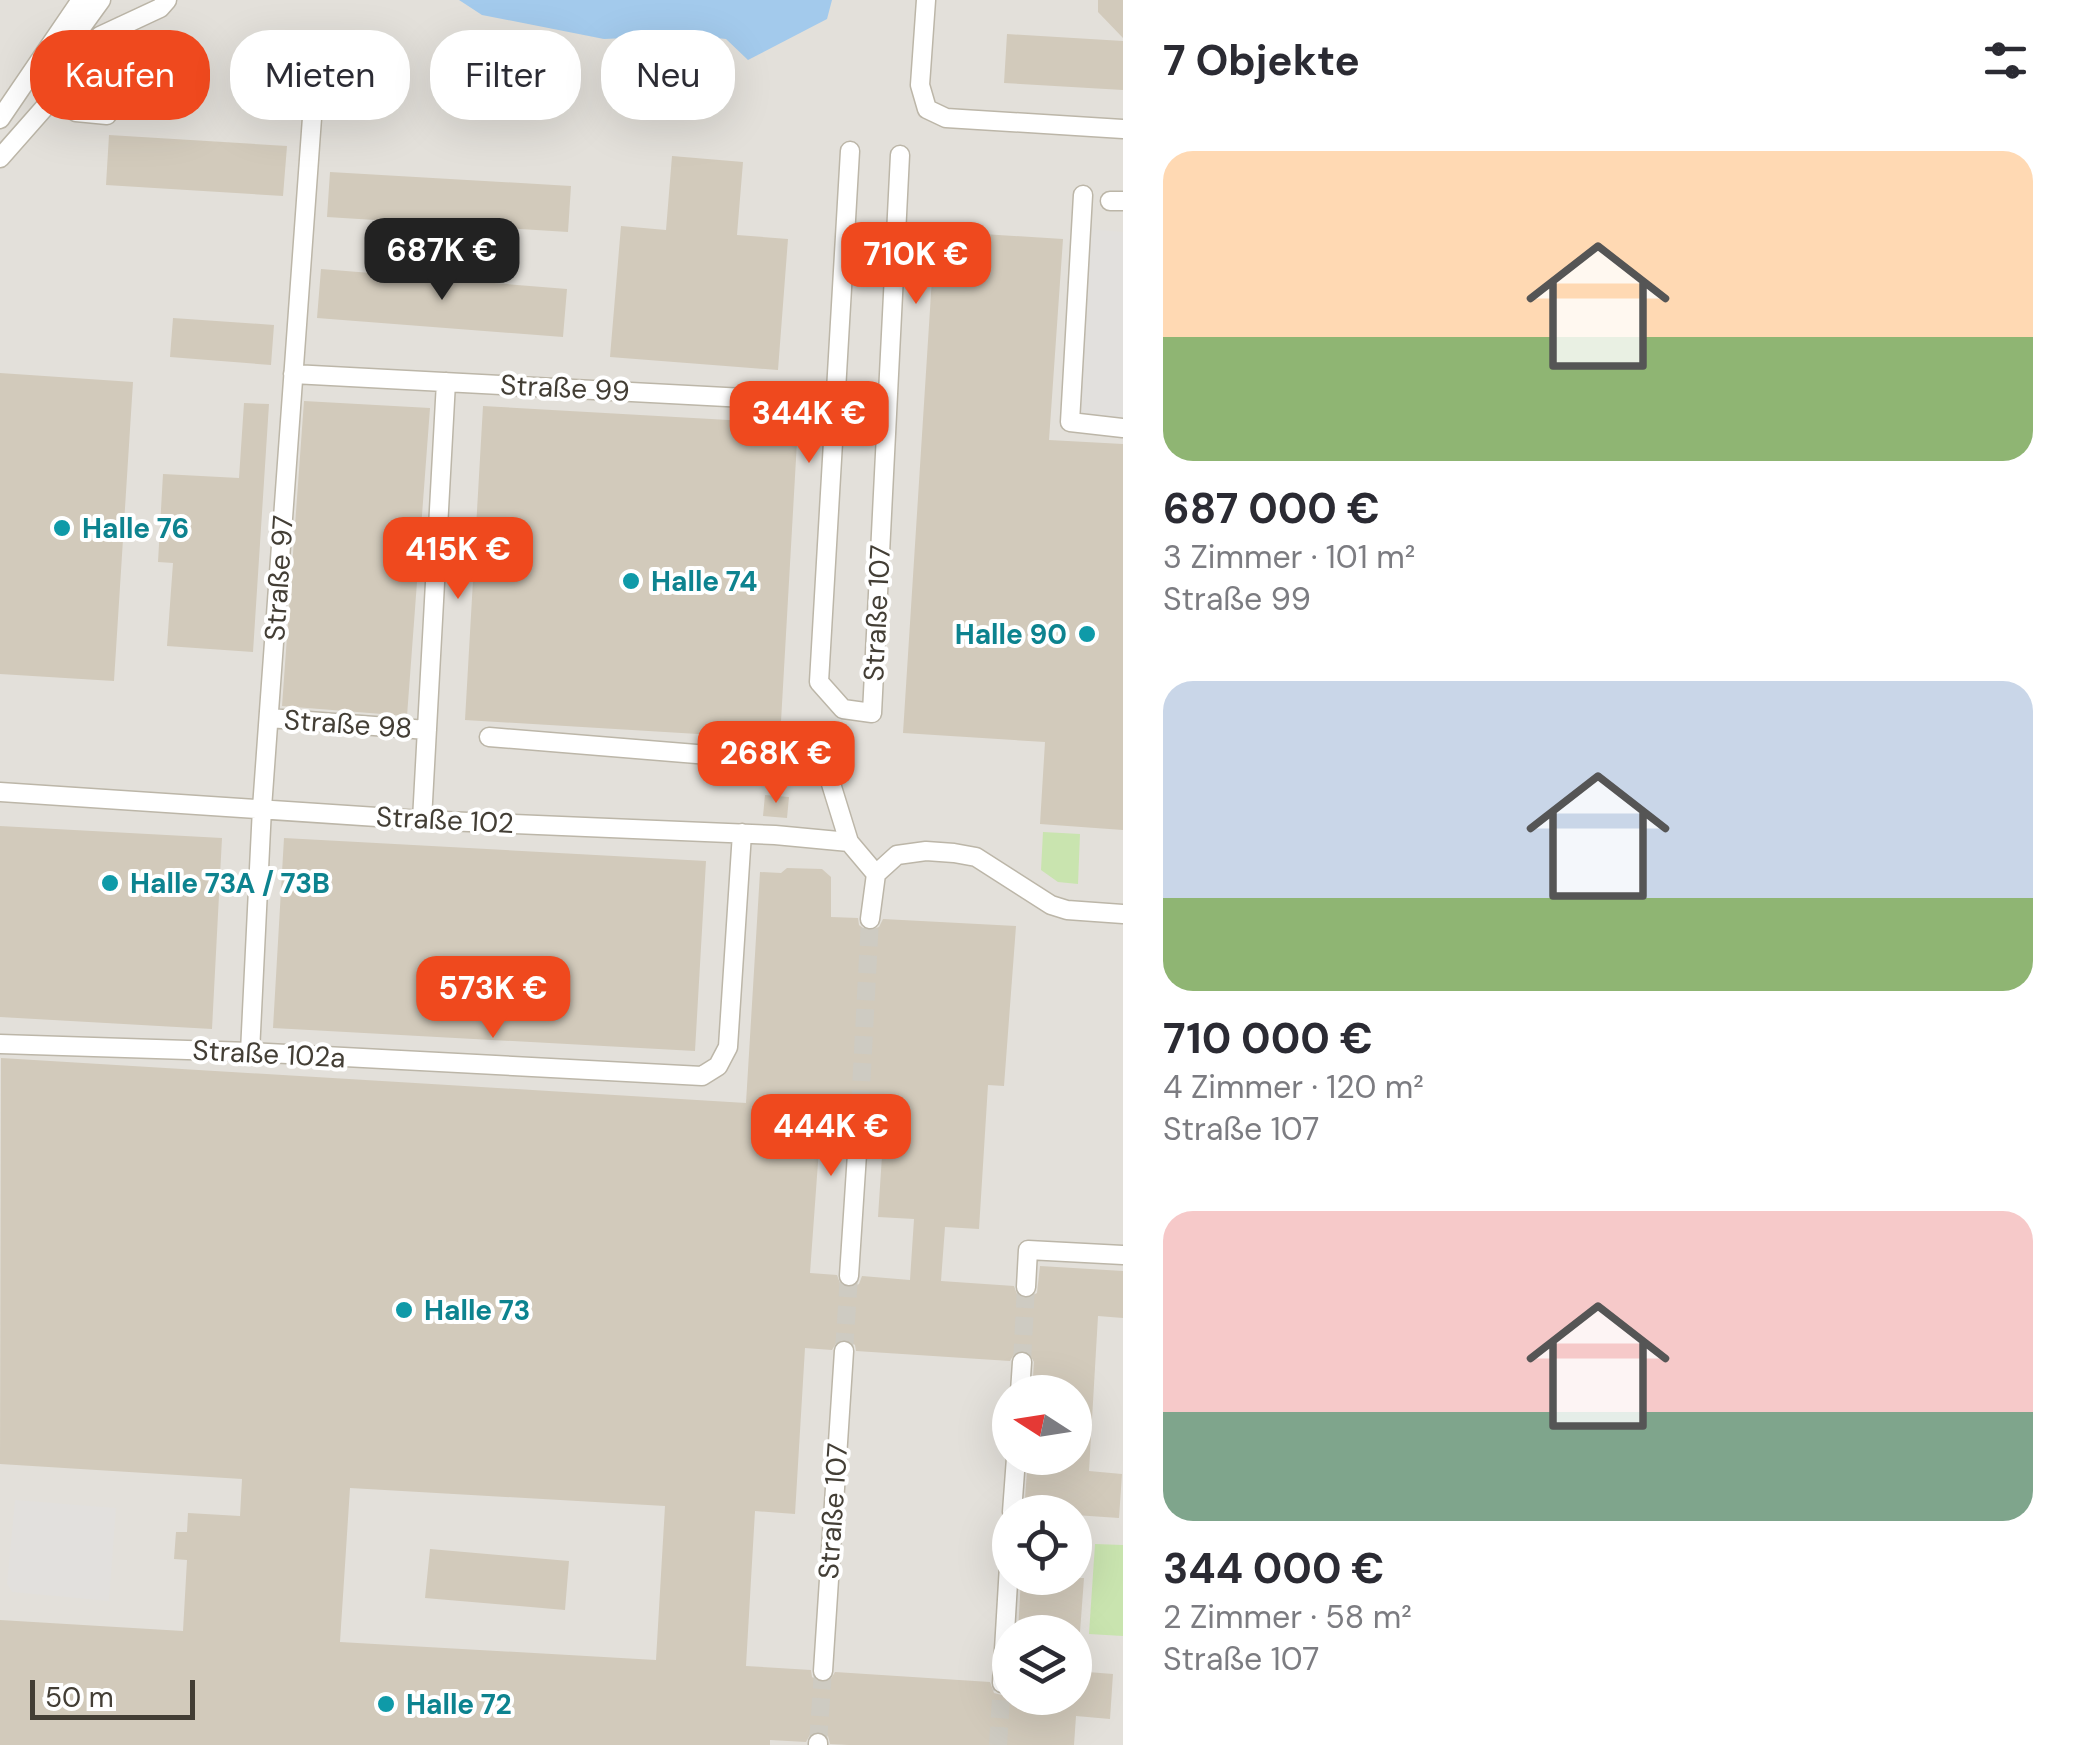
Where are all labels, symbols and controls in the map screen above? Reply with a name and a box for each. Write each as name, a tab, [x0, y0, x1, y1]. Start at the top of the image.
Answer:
chip: Kaufen	[30, 30, 210, 120]
chip: Mieten	[230, 30, 410, 120]
chip: Filter	[430, 30, 581, 120]
chip: Neu	[601, 30, 735, 120]
text: 7 Objekte	[1163, 33, 1360, 88]
icon: filters	[1978, 33, 2033, 88]
icon: home	[1508, 216, 1688, 396]
pin: 687K €	[361, 218, 523, 303]
pin: 710K €	[835, 222, 997, 307]
text: 687K €	[386, 229, 498, 271]
text: 710K €	[863, 233, 969, 275]
street label: Straße 99	[499, 366, 631, 410]
pin: 344K €	[728, 381, 890, 466]
text: 344K €	[752, 392, 866, 434]
text: 687 000 €	[1163, 481, 1380, 536]
place label: Halle 76	[82, 510, 189, 547]
street label: Straße 97	[256, 514, 302, 642]
marker: Halle 76	[51, 517, 73, 539]
pin: 415K €	[377, 517, 539, 602]
text: 415K €	[405, 528, 511, 570]
text: 3 Zimmer · 101 m²	[1163, 536, 1415, 578]
street label: Straße 107	[855, 544, 899, 682]
place label: Halle 74	[651, 563, 758, 600]
marker: Halle 74	[620, 570, 642, 592]
text: Straße 99	[1163, 578, 1311, 620]
place label: Halle 90	[955, 616, 1067, 653]
marker: Halle 90	[1076, 623, 1098, 645]
street label: Straße 98	[283, 701, 413, 747]
pin: 268K €	[695, 721, 857, 806]
text: 268K €	[720, 732, 832, 774]
icon: home	[1508, 746, 1688, 926]
street label: Straße 102	[375, 798, 515, 842]
place label: Halle 73A / 73B	[130, 865, 330, 902]
marker: Halle 73A / 73B	[99, 872, 121, 894]
pin: 573K €	[412, 956, 574, 1041]
text: 573K €	[438, 967, 548, 1009]
text: 710 000 €	[1163, 1011, 1373, 1066]
street label: Straße 102a	[192, 1032, 346, 1076]
text: 4 Zimmer · 120 m²	[1163, 1066, 1424, 1108]
pin: 444K €	[750, 1094, 912, 1179]
text: 444K €	[773, 1105, 889, 1147]
text: Straße 107	[1163, 1108, 1319, 1150]
icon: home	[1508, 1276, 1688, 1456]
place label: Halle 73	[424, 1292, 530, 1329]
marker: Halle 73	[393, 1299, 415, 1321]
north arrow	[992, 1375, 1092, 1475]
map controls	[992, 1375, 1092, 1715]
street label: Straße 107	[810, 1442, 856, 1580]
button: locate	[992, 1495, 1092, 1595]
text: 344 000 €	[1163, 1541, 1385, 1596]
text: 2 Zimmer · 58 m²	[1163, 1596, 1412, 1638]
button: layers	[992, 1615, 1092, 1715]
text: Straße 107	[1163, 1638, 1319, 1680]
scale bar	[30, 1675, 195, 1720]
text: 50 m	[45, 1679, 114, 1716]
place label: Halle 72	[406, 1686, 512, 1723]
marker: Halle 72	[375, 1693, 397, 1715]

